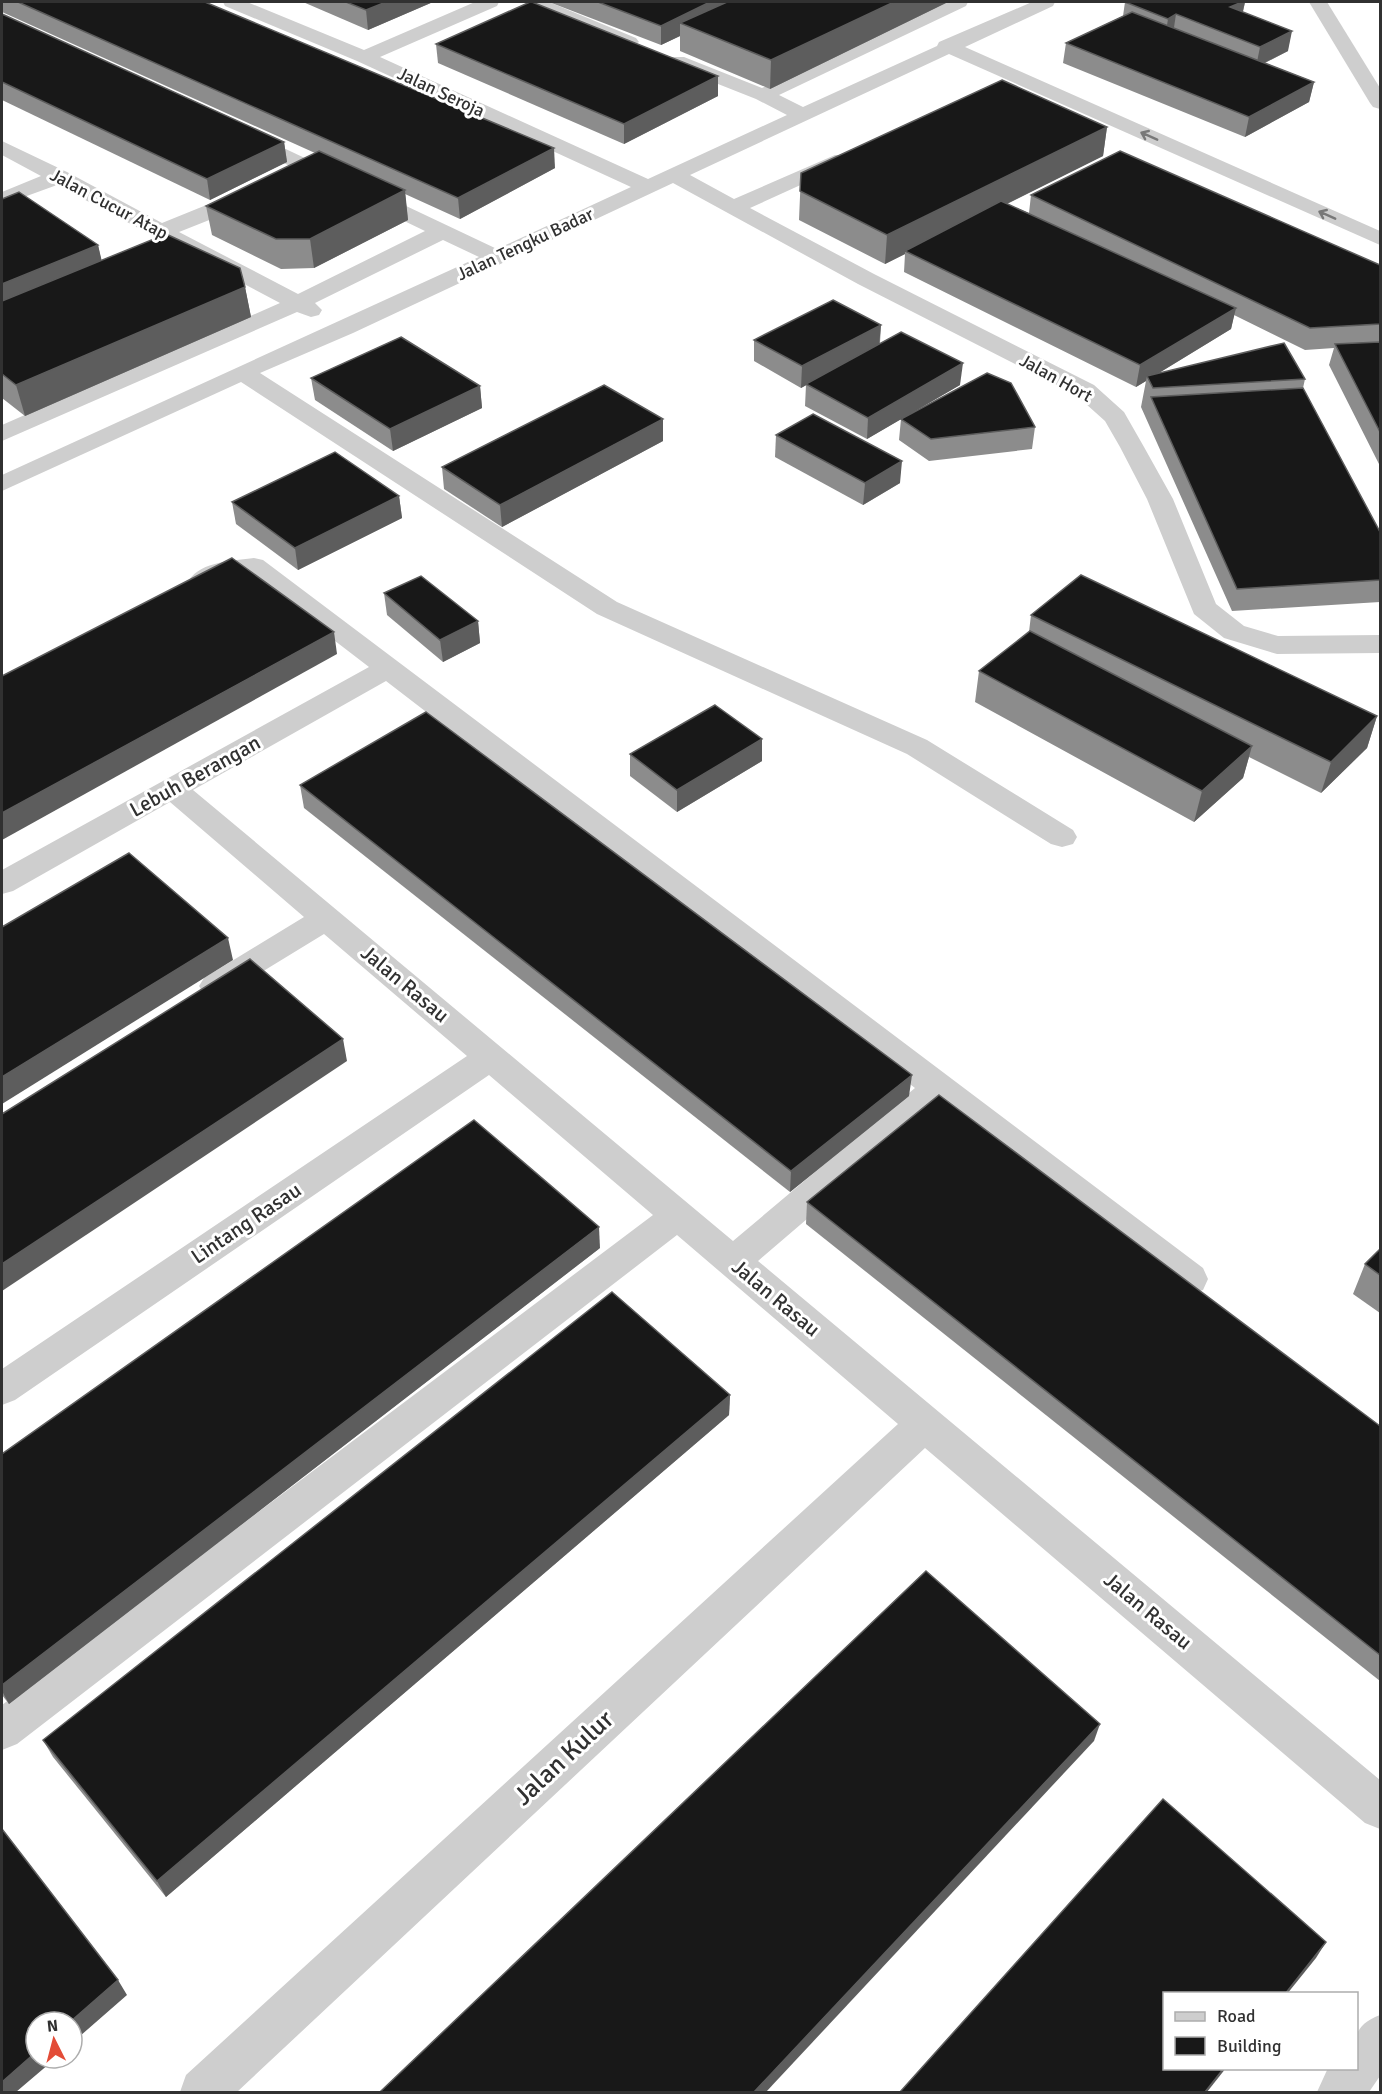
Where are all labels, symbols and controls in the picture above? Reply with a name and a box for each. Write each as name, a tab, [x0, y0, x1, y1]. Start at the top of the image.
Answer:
street label: Jalan Seroja	[394, 62, 488, 122]
one-way arrow	[1141, 129, 1159, 141]
street label: Jalan Cucur Atap	[46, 164, 172, 244]
street label: Jalan Tengku Badar	[453, 203, 597, 285]
one-way arrow	[1319, 209, 1337, 221]
street label: Jalan Hort	[1016, 349, 1096, 407]
street label: Lebuh Berangan	[125, 729, 265, 823]
street label: Jalan Rasau	[356, 940, 454, 1028]
street label: Lintang Rasau	[186, 1177, 306, 1269]
street label: Jalan Rasau	[727, 1254, 825, 1342]
street label: Jalan Rasau	[1099, 1567, 1197, 1655]
street label: Jalan Kulur	[507, 1703, 621, 1812]
legend	[1163, 1992, 1358, 2070]
text: Road	[1217, 2005, 1256, 2027]
north arrow	[24, 2010, 84, 2070]
text: N	[46, 2016, 59, 2037]
text: Building	[1217, 2035, 1281, 2057]

